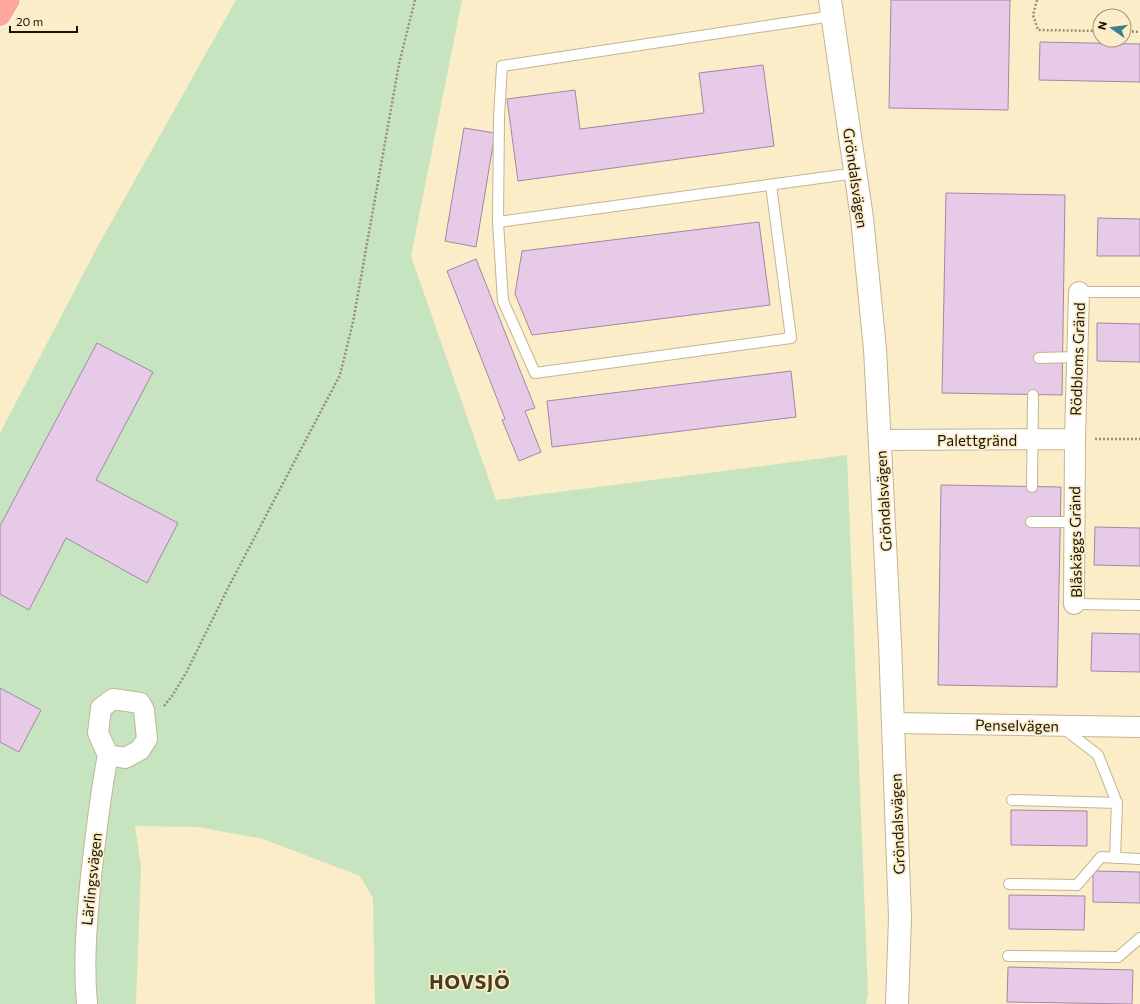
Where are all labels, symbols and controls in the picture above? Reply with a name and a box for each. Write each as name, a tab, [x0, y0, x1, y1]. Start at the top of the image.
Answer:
scale bar	[10, 8, 77, 34]
north arrow	[1092, 8, 1132, 48]
text: 20 m	[16, 14, 43, 28]
text: N	[1095, 20, 1109, 31]
street label: Gröndalsvägen	[840, 127, 872, 229]
street label: Rödbloms Gränd	[1066, 302, 1088, 416]
street label: Palettgränd	[937, 431, 1017, 449]
street label: Gröndalsvägen	[871, 450, 895, 552]
street label: Blåskäggs Gränd	[1065, 486, 1085, 598]
street label: Penselvägen	[975, 715, 1059, 735]
street label: Gröndalsvägen	[886, 773, 908, 875]
street label: Lärlingsvägen	[77, 832, 105, 926]
district label: HOVSJÖ	[429, 970, 511, 993]

